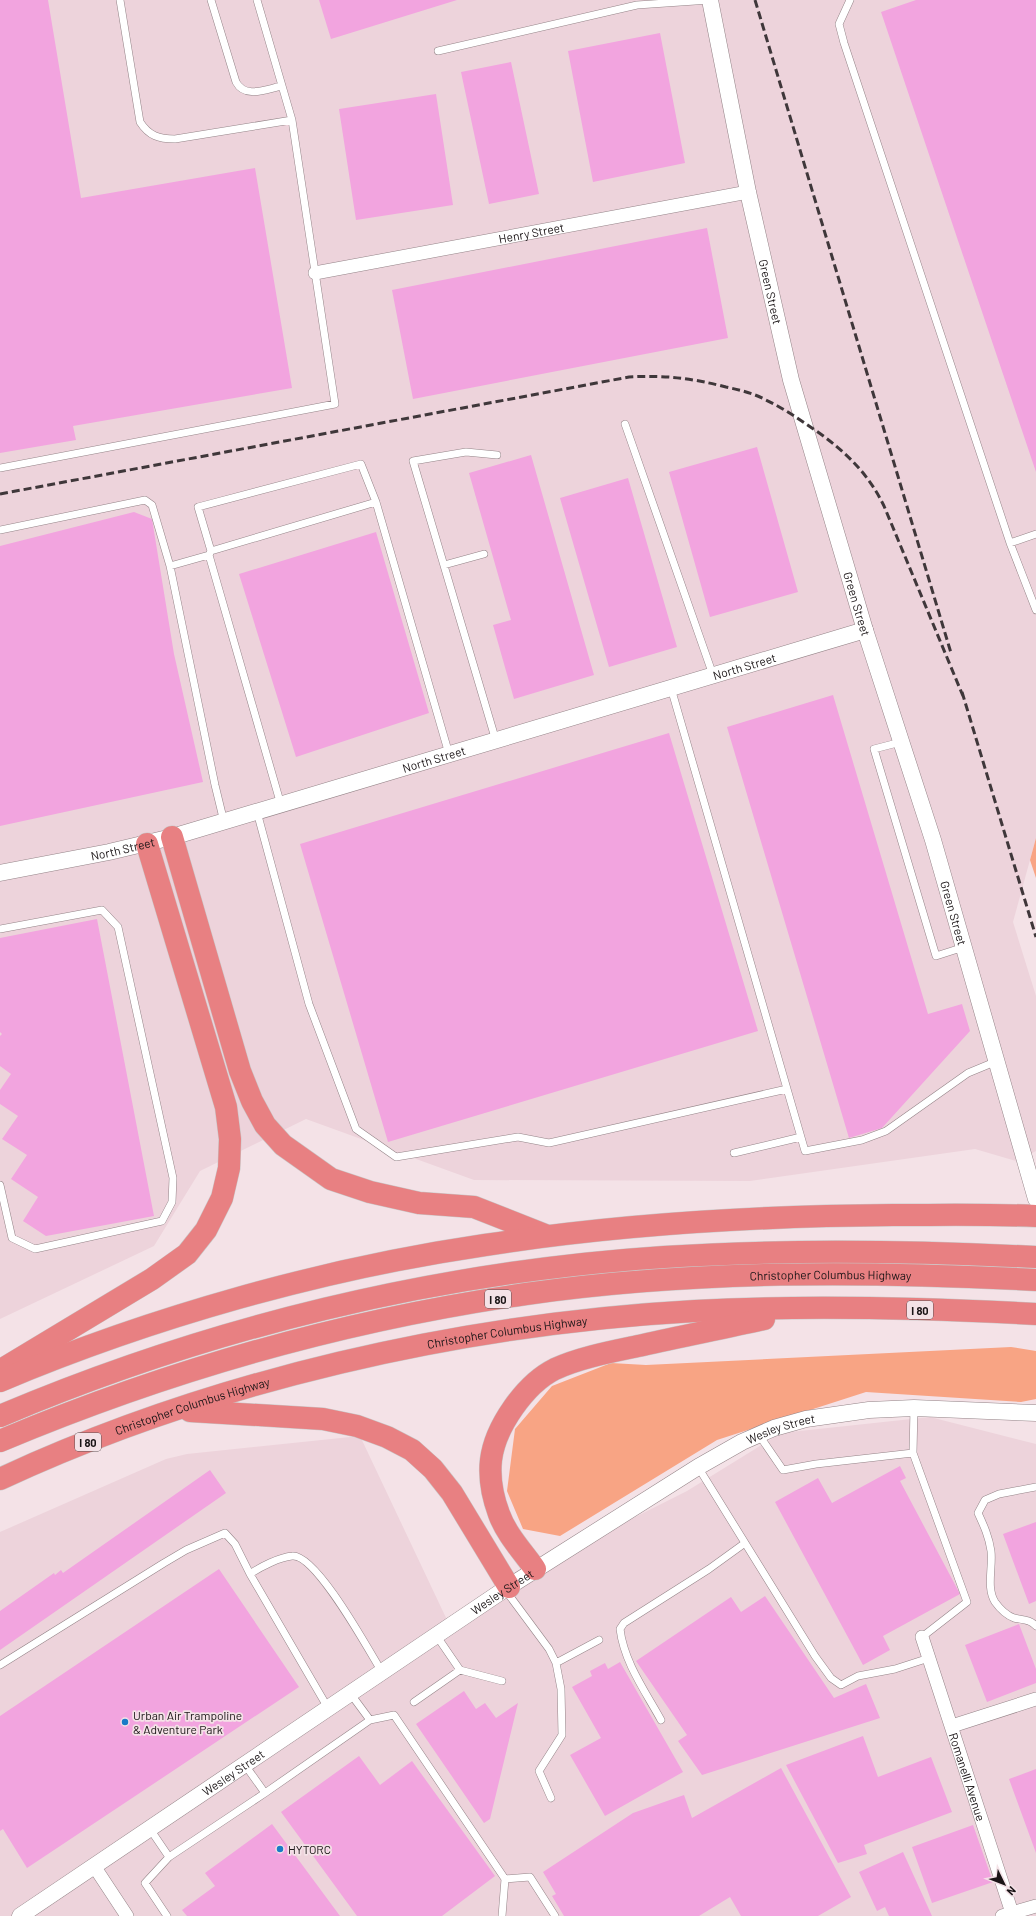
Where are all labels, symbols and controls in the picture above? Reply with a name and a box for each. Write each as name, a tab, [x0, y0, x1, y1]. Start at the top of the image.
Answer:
street label: Henry Street	[497, 220, 565, 246]
street label: Green Street	[757, 258, 785, 326]
street label: Green Street	[841, 570, 873, 638]
street label: North Street	[711, 650, 778, 682]
street label: North Street	[401, 743, 467, 775]
street label: North Street	[89, 834, 156, 862]
street label: Green Street	[938, 879, 970, 947]
street label: Christopher Columbus Highway	[749, 1267, 912, 1282]
road number: I 80	[485, 1290, 511, 1308]
road number: I 80	[907, 1301, 933, 1319]
street label: Christopher Columbus Highway	[426, 1313, 588, 1351]
street label: Christopher Columbus Highway	[113, 1374, 272, 1437]
street label: Wesley Street	[744, 1411, 816, 1446]
road number: I 80	[75, 1433, 101, 1451]
street label: Wesley Street	[468, 1566, 536, 1617]
place label: Urban Air Trampoline & Adventure Park	[133, 1708, 242, 1736]
marker: Urban Air Trampoline & Adventure Park	[120, 1717, 130, 1727]
street label: Romanelli Avenue	[947, 1731, 988, 1823]
street label: Wesley Street	[199, 1746, 267, 1798]
place label: HYTORC	[288, 1842, 331, 1856]
marker: HYTORC	[275, 1844, 285, 1854]
north arrow	[984, 1864, 1024, 1904]
text: N	[1004, 1884, 1019, 1898]

